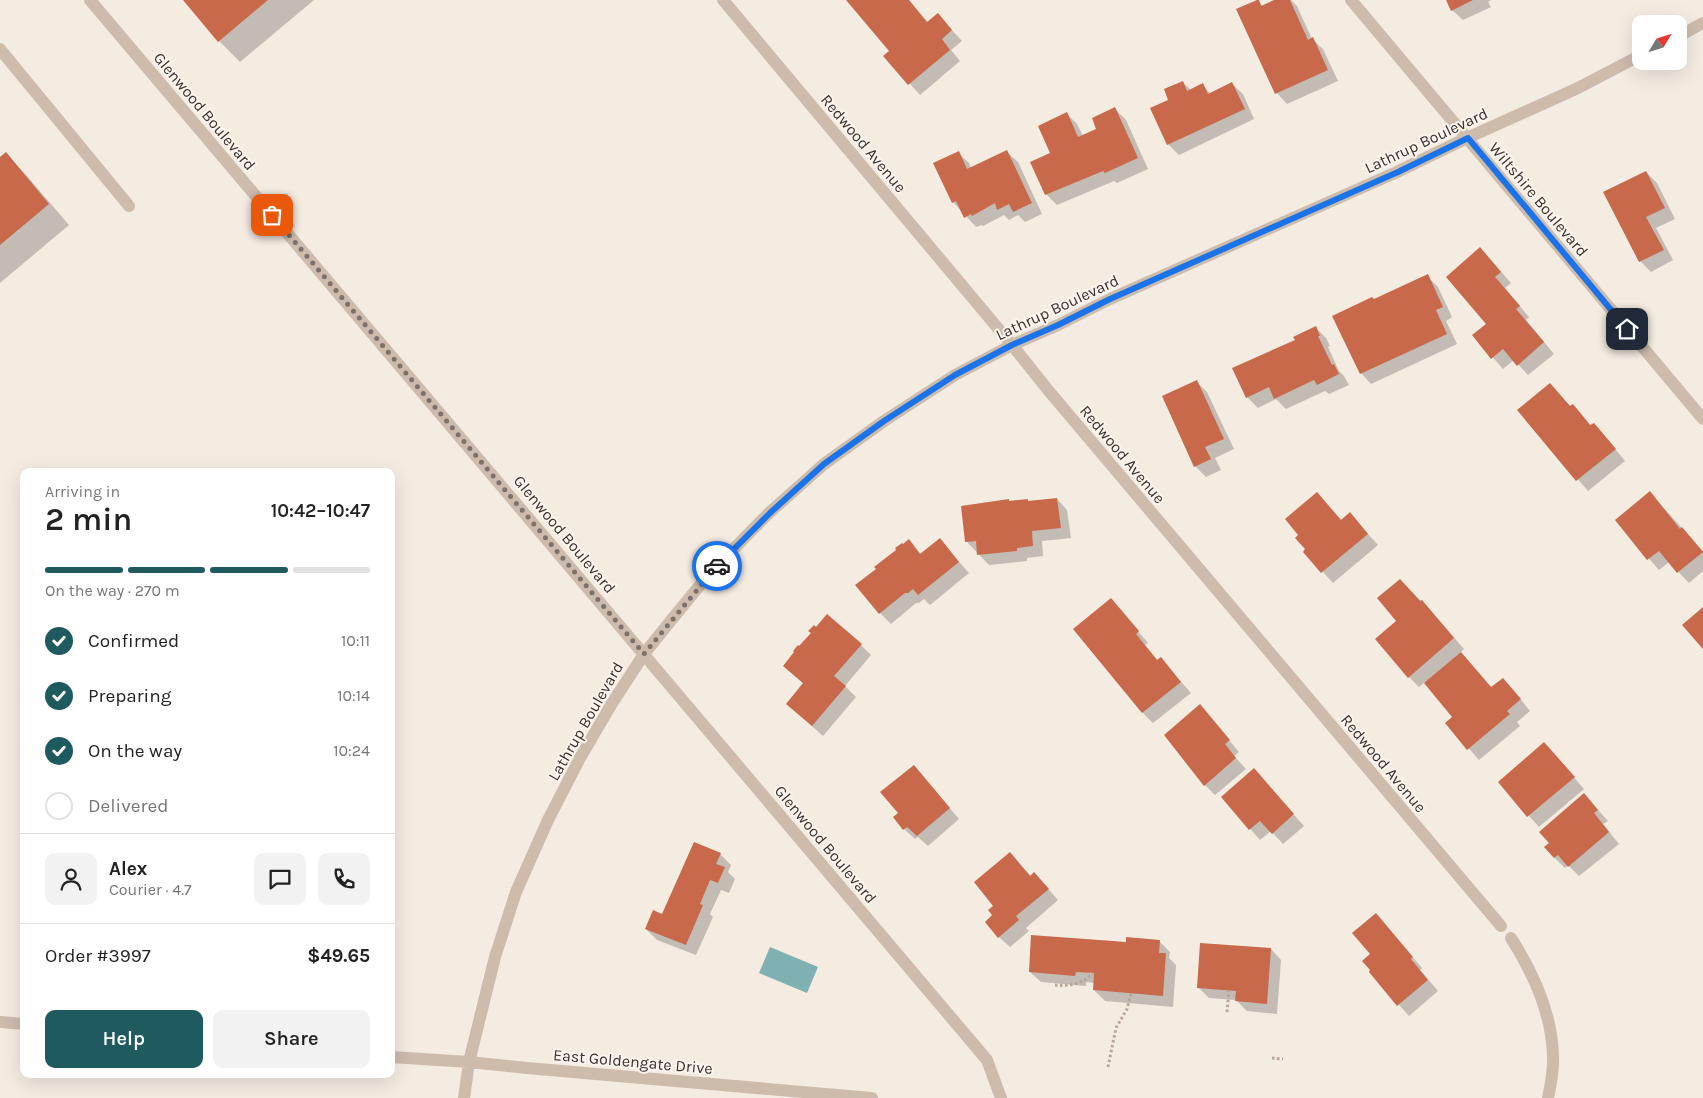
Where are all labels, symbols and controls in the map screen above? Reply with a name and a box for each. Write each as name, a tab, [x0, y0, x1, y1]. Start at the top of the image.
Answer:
north arrow	[1632, 15, 1688, 70]
map controls	[1632, 15, 1687, 70]
street label: Glenwood Boulevard	[150, 48, 260, 174]
street label: Redwood Avenue	[817, 90, 910, 196]
street label: Lathrup Boulevard	[1362, 104, 1491, 177]
street label: Wiltshire Boulevard	[1485, 138, 1592, 260]
pin	[251, 194, 293, 236]
icon: bag	[258, 201, 286, 229]
street label: Lathrup Boulevard	[993, 271, 1122, 344]
pin	[1606, 308, 1648, 350]
icon: home	[1613, 315, 1641, 343]
street label: Redwood Avenue	[1076, 401, 1169, 507]
street label: Glenwood Boulevard	[510, 471, 620, 597]
text: Arriving in	[45, 482, 120, 501]
text: 10:42–10:47	[271, 500, 370, 522]
text: 2 min	[45, 501, 132, 538]
courier	[692, 541, 742, 591]
icon: car	[703, 552, 731, 580]
text: On the way · 270 m	[45, 581, 180, 600]
icon: check	[45, 627, 73, 655]
text: Confirmed	[88, 630, 179, 652]
text: 10:11	[341, 631, 370, 650]
street label: Lathrup Boulevard	[544, 659, 627, 784]
icon: check	[45, 682, 73, 710]
text: Preparing	[88, 685, 171, 707]
text: 10:14	[337, 686, 370, 705]
street label: Redwood Avenue	[1337, 710, 1430, 816]
icon: check	[45, 737, 73, 765]
text: On the way	[88, 740, 182, 762]
text: 10:24	[333, 741, 370, 760]
street label: Glenwood Boulevard	[771, 781, 881, 907]
text: Delivered	[88, 795, 168, 817]
button: person	[45, 853, 97, 905]
button: chat	[254, 853, 306, 905]
button: phone	[318, 853, 370, 905]
text: Alex	[109, 858, 147, 880]
text: Courier · 4.7	[109, 880, 192, 899]
text: Order #3997	[45, 945, 151, 967]
text: $49.65	[307, 945, 370, 967]
button: Help	[45, 1010, 203, 1068]
button: Share	[213, 1010, 370, 1068]
street label: East Goldengate Drive	[552, 1045, 714, 1078]

